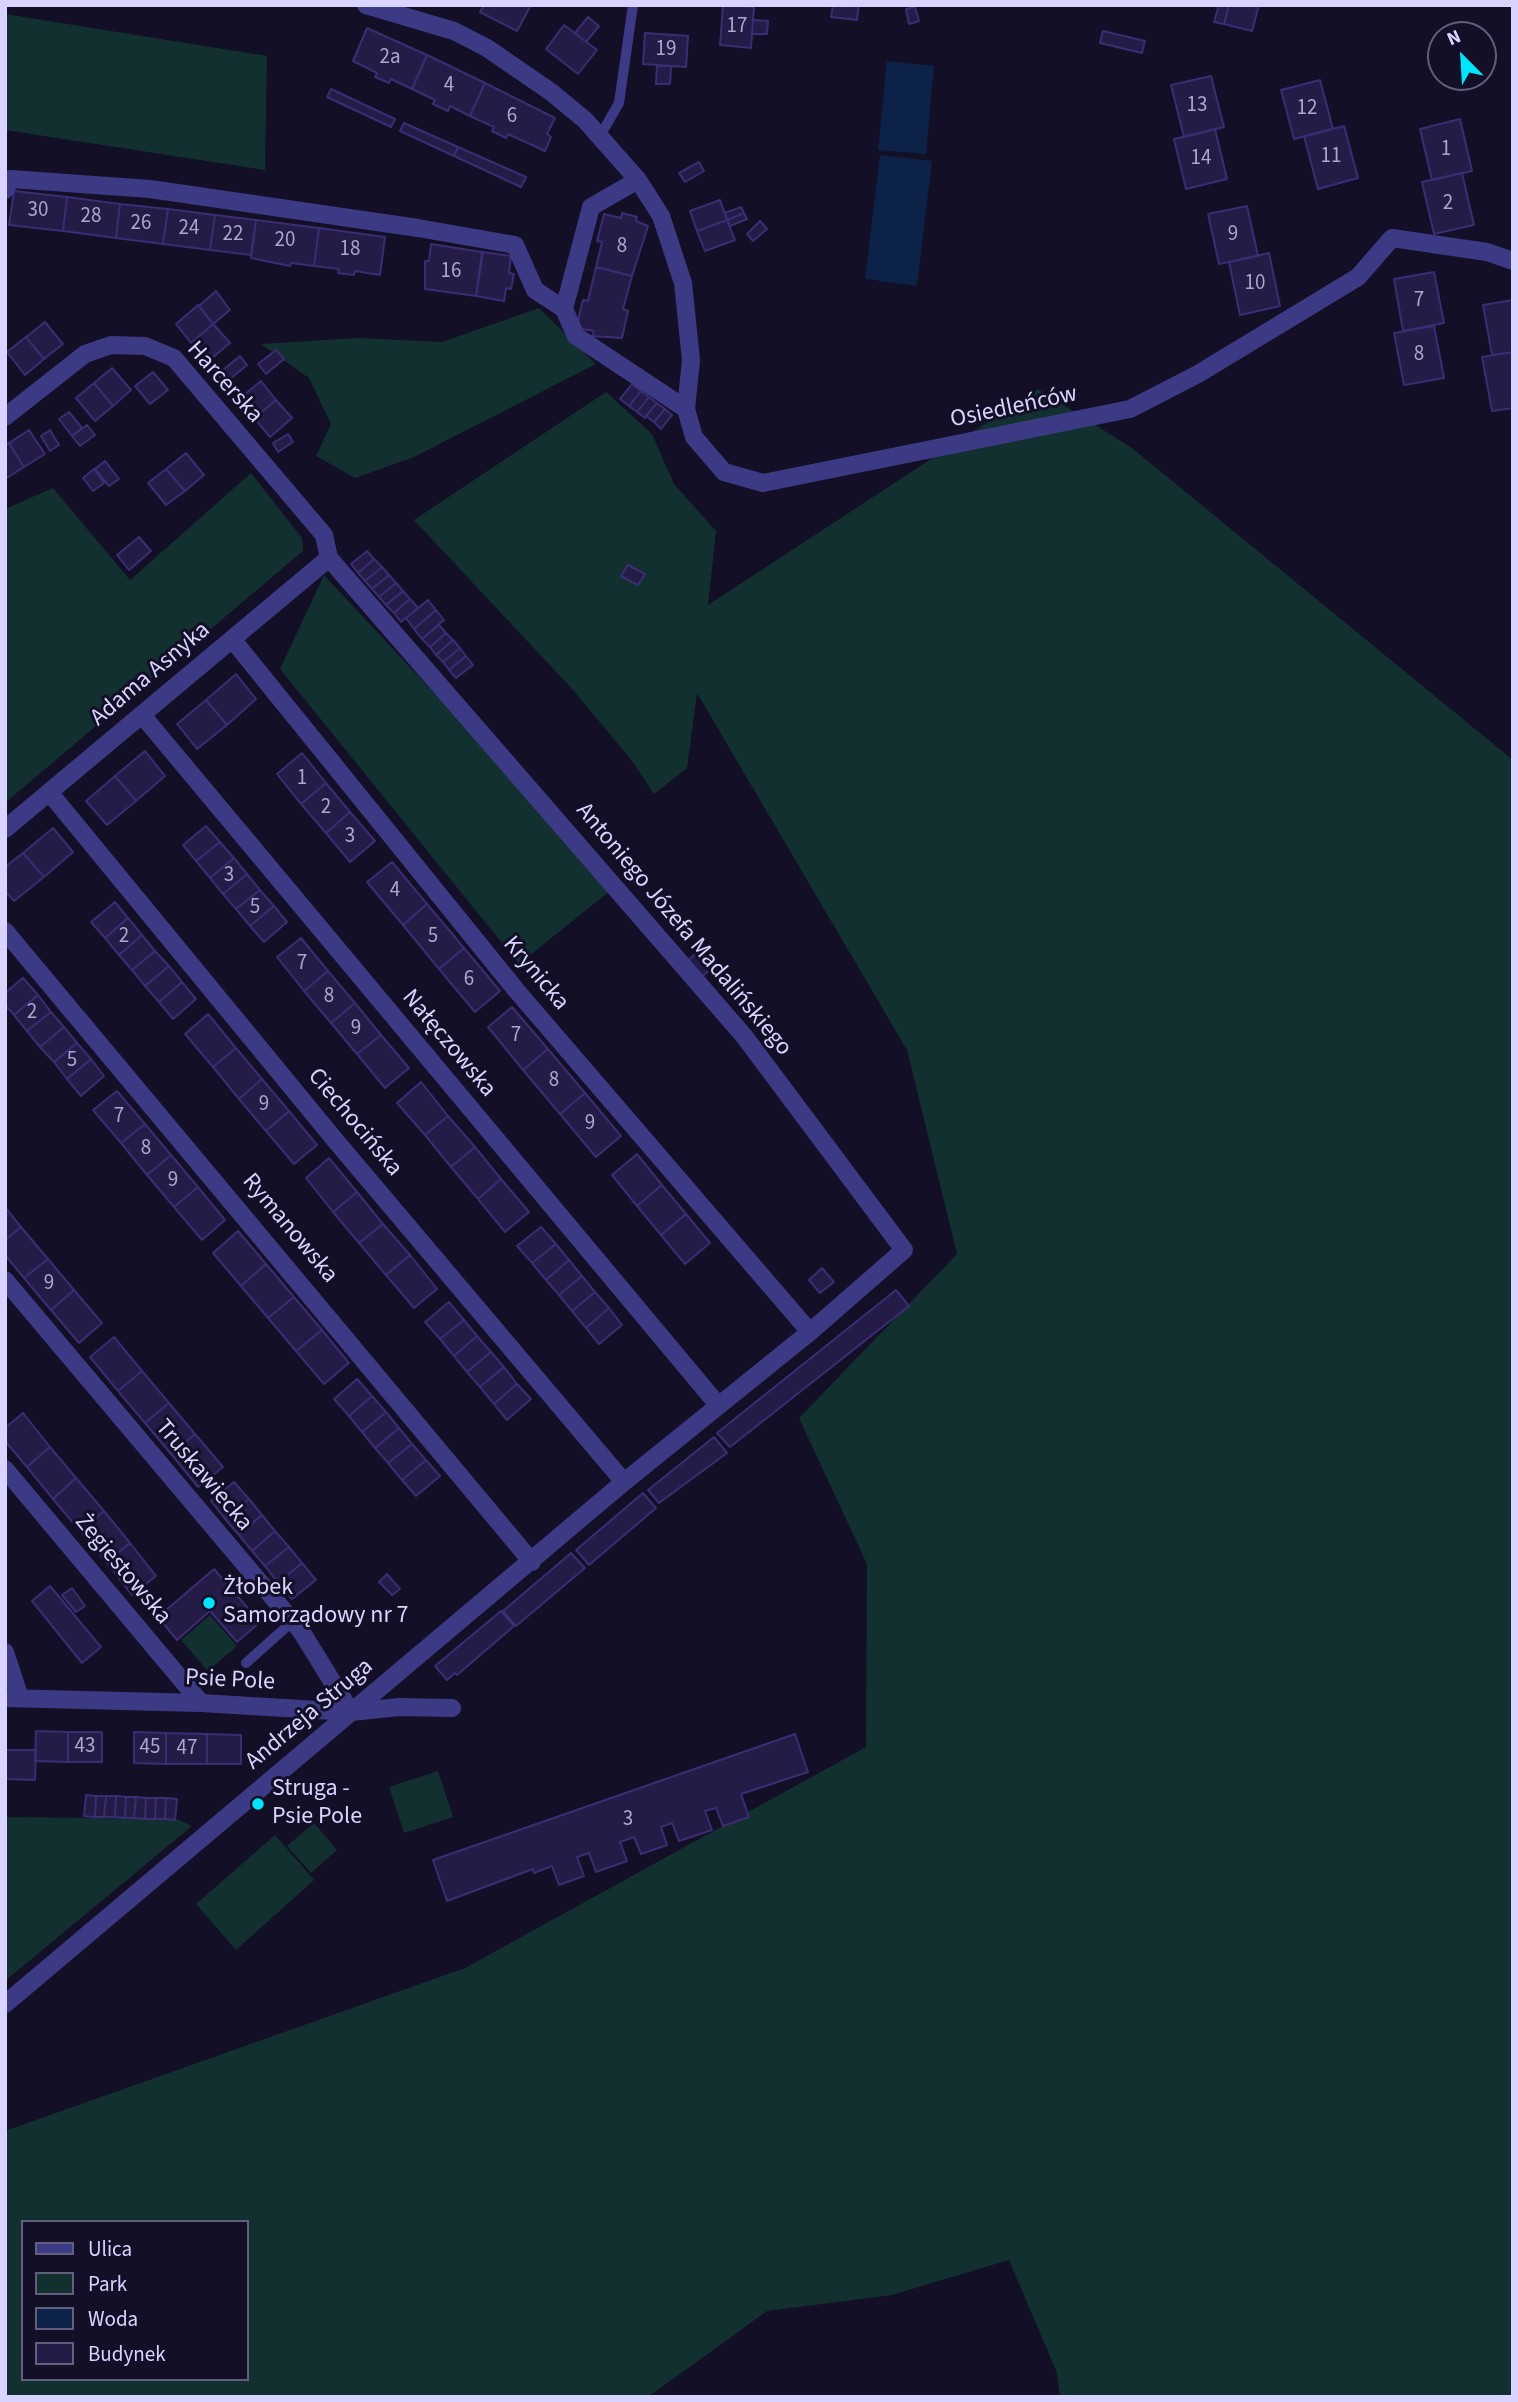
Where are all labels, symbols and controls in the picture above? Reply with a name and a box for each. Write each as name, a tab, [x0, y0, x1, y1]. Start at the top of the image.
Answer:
house number: 17	[727, 14, 747, 40]
north arrow	[1427, 21, 1497, 91]
text: N	[1443, 23, 1465, 53]
house number: 19	[656, 37, 676, 63]
house number: 2a	[379, 45, 401, 71]
house number: 4	[444, 73, 454, 99]
house number: 13	[1187, 93, 1207, 119]
house number: 12	[1297, 96, 1317, 122]
house number: 6	[507, 104, 517, 130]
house number: 1	[1441, 137, 1451, 163]
house number: 11	[1321, 144, 1341, 170]
house number: 14	[1191, 146, 1211, 172]
house number: 2	[1443, 191, 1453, 217]
house number: 30	[28, 198, 48, 224]
house number: 28	[81, 204, 101, 230]
house number: 26	[131, 211, 151, 237]
house number: 24	[179, 216, 199, 242]
house number: 22	[223, 222, 243, 248]
house number: 9	[1228, 222, 1238, 248]
house number: 20	[275, 228, 295, 254]
house number: 8	[617, 234, 627, 260]
house number: 18	[340, 237, 360, 263]
house number: 16	[441, 259, 461, 285]
house number: 10	[1245, 271, 1265, 297]
house number: 7	[1414, 288, 1424, 314]
street label: Harcerska	[180, 336, 268, 430]
house number: 8	[1414, 342, 1424, 368]
street label: Osiedleńców	[948, 381, 1080, 435]
street label: Adama Asnyka	[85, 617, 217, 733]
house number: 1	[297, 766, 307, 792]
house number: 2	[321, 795, 331, 821]
street label: Antoniego Józefa Madalińskiego	[569, 798, 797, 1062]
house number: 3	[345, 824, 355, 850]
house number: 3	[224, 863, 234, 889]
house number: 4	[390, 878, 400, 904]
house number: 5	[250, 895, 260, 921]
house number: 2	[119, 924, 129, 950]
house number: 5	[428, 924, 438, 950]
street label: Krynicka	[496, 931, 574, 1017]
house number: 7	[297, 951, 307, 977]
house number: 6	[464, 967, 474, 993]
house number: 8	[324, 984, 334, 1010]
street label: Nałęczowska	[395, 984, 501, 1104]
house number: 2	[27, 1000, 37, 1026]
house number: 9	[351, 1016, 361, 1042]
house number: 7	[511, 1023, 521, 1049]
house number: 5	[67, 1048, 77, 1074]
street label: Ciechocińska	[300, 1063, 408, 1183]
house number: 8	[549, 1068, 559, 1094]
house number: 9	[259, 1092, 269, 1118]
house number: 7	[114, 1104, 124, 1130]
house number: 9	[585, 1111, 595, 1137]
house number: 8	[141, 1136, 151, 1162]
house number: 9	[168, 1168, 178, 1194]
street label: Rymanowska	[235, 1168, 343, 1290]
house number: 9	[44, 1271, 54, 1297]
street label: Truskawiecka	[148, 1414, 258, 1538]
street label: Żegiestowska	[67, 1509, 177, 1631]
place label: Żłobek Samorządowy nr 7	[223, 1575, 408, 1631]
marker: Żłobek Samorządowy nr 7	[201, 1595, 217, 1611]
street label: Andrzeja Struga	[240, 1653, 380, 1777]
street label: Psie Pole	[184, 1664, 276, 1698]
house number: 43	[75, 1734, 95, 1760]
house number: 45	[140, 1735, 160, 1761]
house number: 47	[177, 1736, 197, 1762]
place label: Struga - Psie Pole	[272, 1776, 362, 1832]
marker: Struga - Psie Pole	[250, 1796, 266, 1812]
house number: 3	[623, 1807, 633, 1833]
legend	[21, 2220, 248, 2381]
text: Ulica	[88, 2234, 132, 2264]
text: Park	[88, 2269, 127, 2299]
text: Woda	[88, 2304, 138, 2334]
text: Budynek	[88, 2339, 166, 2369]

